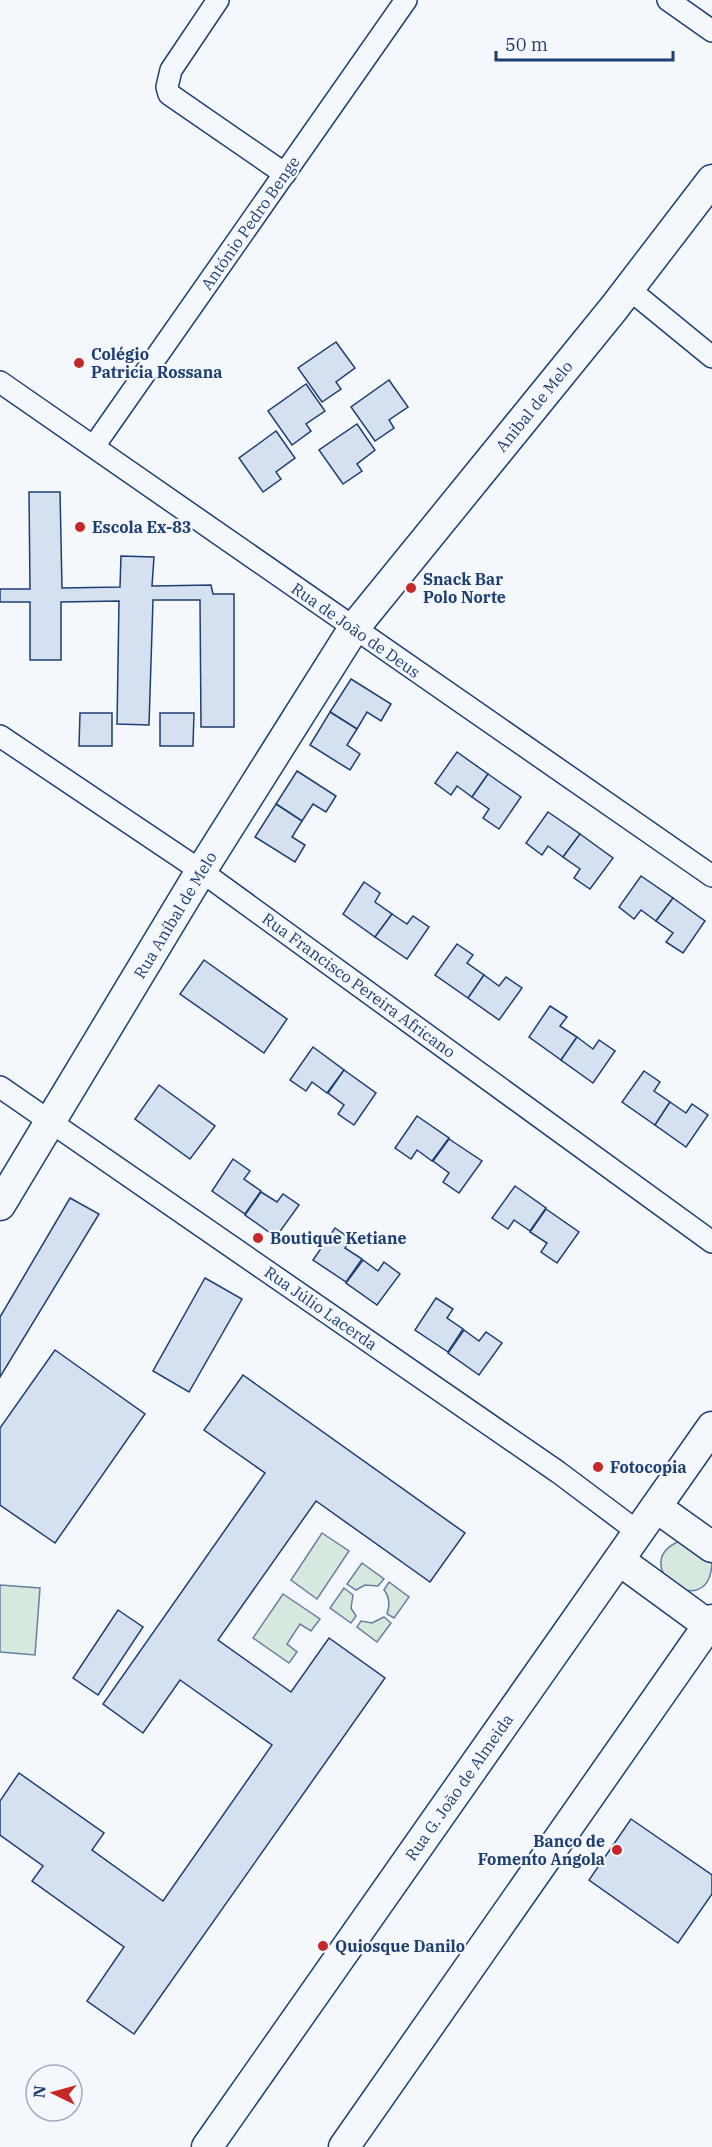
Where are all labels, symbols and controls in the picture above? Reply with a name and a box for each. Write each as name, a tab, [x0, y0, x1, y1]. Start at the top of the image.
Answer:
scale bar	[496, 24, 673, 62]
text: 50 m	[505, 33, 548, 56]
street label: António Pedro Benge	[196, 152, 304, 294]
place label: Colégio Patricia Rossana	[91, 344, 222, 382]
marker: Colégio Patricia Rossana	[72, 356, 86, 370]
street label: Anibal de Melo	[491, 356, 577, 456]
place label: Escola Ex-83	[92, 517, 191, 537]
marker: Escola Ex-83	[73, 520, 87, 534]
place label: Snack Bar Polo Norte	[423, 569, 506, 607]
street label: Rua de João de Deus	[288, 578, 424, 682]
marker: Snack Bar Polo Norte	[404, 581, 418, 595]
street label: Rua Aníbal de Melo	[129, 848, 221, 982]
street label: Rua Francisco Pereira Africano	[259, 908, 459, 1062]
place label: Boutique Ketiane	[270, 1228, 407, 1248]
marker: Boutique Ketiane	[251, 1231, 265, 1245]
street label: Rua Júlio Lacerda	[261, 1262, 382, 1355]
place label: Fotocopia	[610, 1457, 687, 1477]
marker: Fotocopia	[591, 1460, 605, 1474]
street label: Rua G. João de Almeida	[401, 1709, 517, 1864]
place label: Banco de Fomento Angola	[478, 1831, 605, 1869]
marker: Banco de Fomento Angola	[610, 1843, 624, 1857]
place label: Quiosque Danilo	[335, 1936, 465, 1956]
marker: Quiosque Danilo	[316, 1939, 330, 1953]
north arrow	[24, 2063, 84, 2123]
text: N	[29, 2085, 50, 2099]

